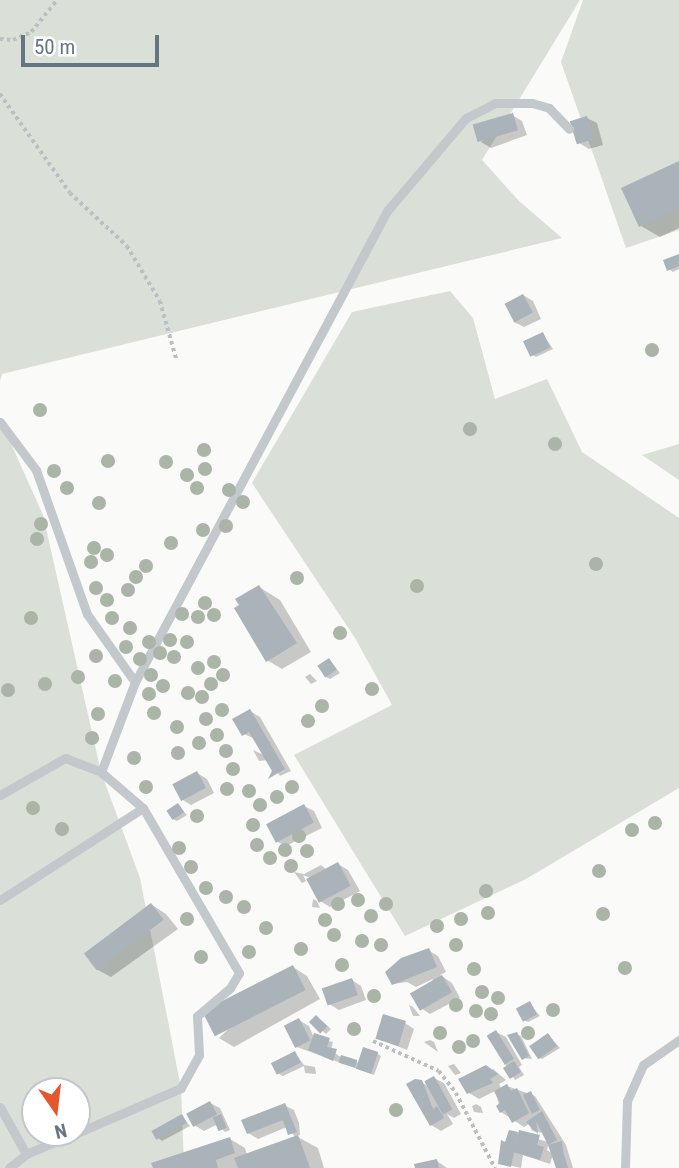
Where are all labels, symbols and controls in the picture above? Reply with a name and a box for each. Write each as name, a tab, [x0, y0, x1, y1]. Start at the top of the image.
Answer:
scale bar	[24, 21, 163, 65]
text: 50 m	[34, 35, 75, 59]
north arrow	[21, 1077, 91, 1147]
text: N	[52, 1118, 69, 1143]

